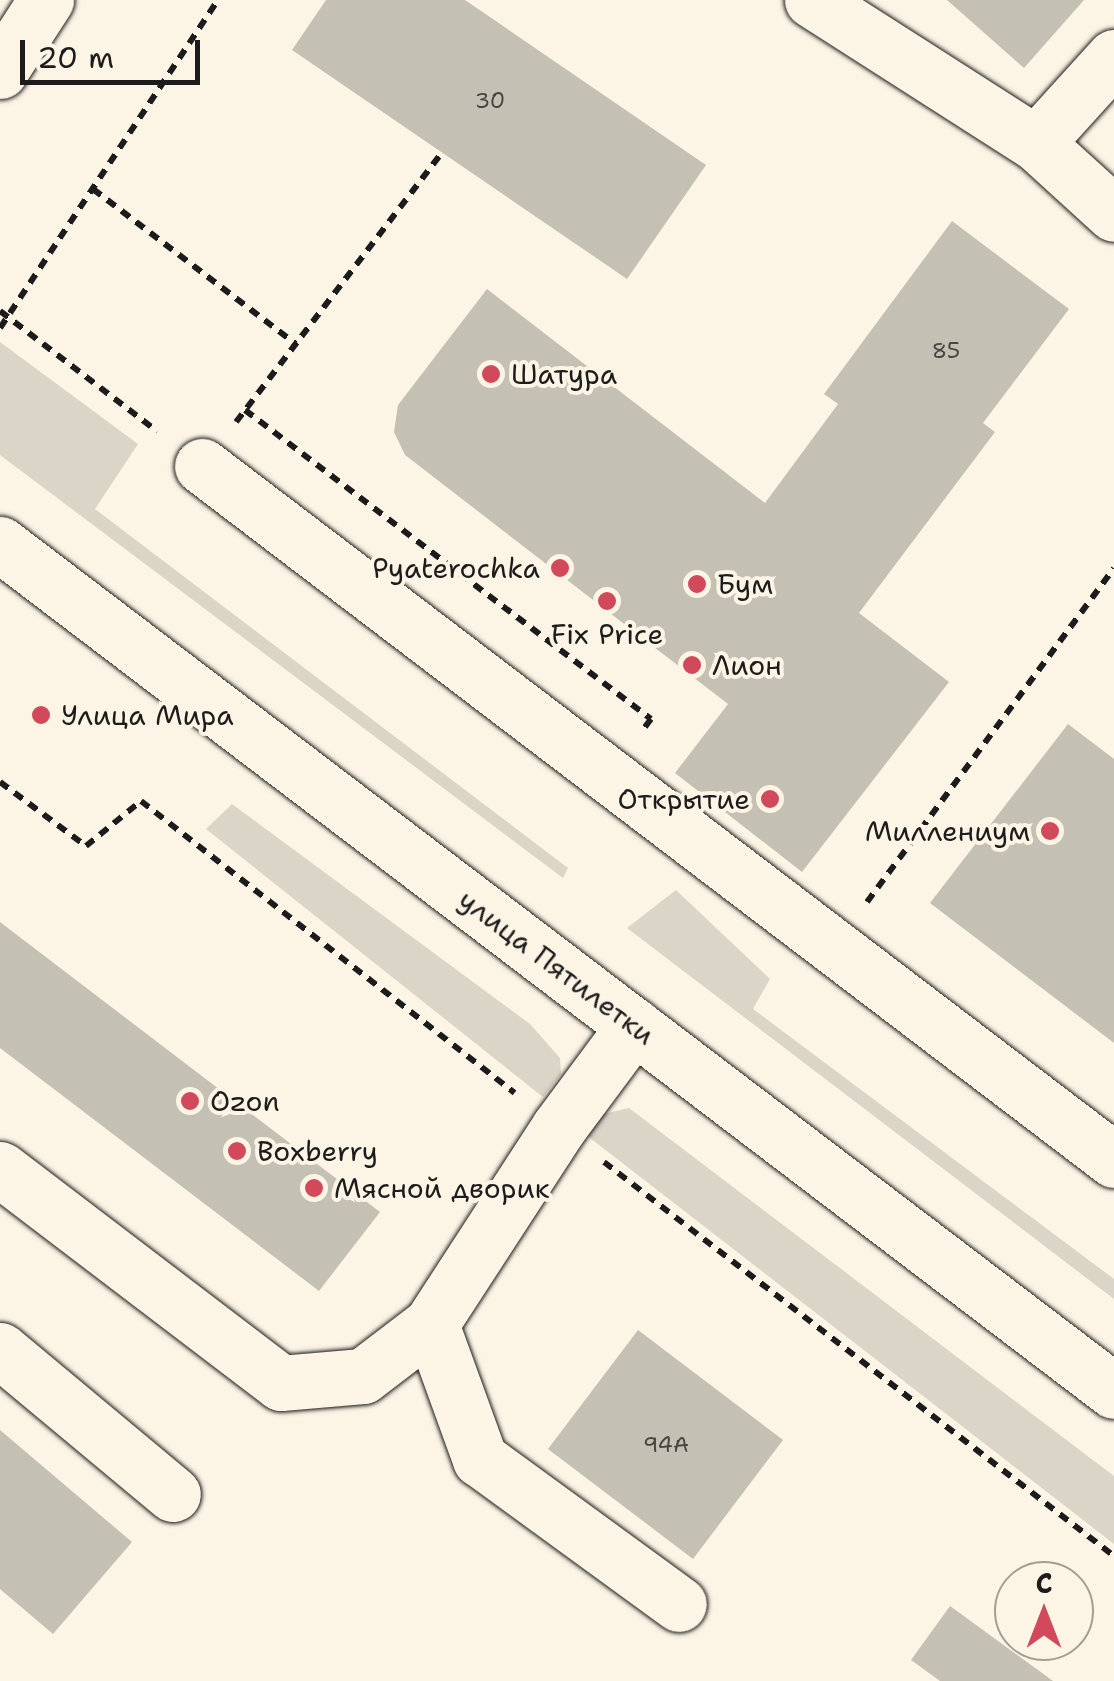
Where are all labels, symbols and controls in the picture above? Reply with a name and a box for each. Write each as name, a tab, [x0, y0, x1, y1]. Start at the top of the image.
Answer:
scale bar	[25, 20, 205, 82]
text: 20 m	[37, 37, 114, 78]
house number: 30	[475, 88, 505, 114]
house number: 85	[932, 338, 960, 364]
place label: Шатура	[511, 357, 617, 391]
marker: Шатура	[480, 363, 502, 385]
place label: Pyaterochka	[372, 551, 540, 585]
marker: Pyaterochka	[549, 557, 571, 579]
place label: Бум	[717, 567, 773, 601]
marker: Бум	[686, 573, 708, 595]
marker: Fix Price	[596, 590, 618, 612]
place label: Fix Price	[551, 617, 663, 651]
place label: Лион	[712, 648, 782, 682]
marker: Лион	[681, 654, 703, 676]
place label: Улица Мира	[61, 698, 234, 732]
marker: Улица Мира	[30, 704, 52, 726]
place label: Открытие	[617, 782, 750, 816]
marker: Открытие	[759, 788, 781, 810]
place label: Миллениум	[865, 814, 1030, 848]
marker: Миллениум	[1039, 820, 1061, 842]
street label: улица Пятилетки	[452, 882, 662, 1052]
place label: Ozon	[210, 1084, 280, 1118]
marker: Ozon	[179, 1090, 201, 1112]
place label: Boxberry	[257, 1134, 378, 1168]
marker: Boxberry	[226, 1140, 248, 1162]
place label: Мясной дворик	[334, 1171, 550, 1205]
marker: Мясной дворик	[303, 1177, 325, 1199]
house number: 94А	[643, 1432, 689, 1458]
north arrow	[994, 1561, 1094, 1661]
text: С	[1035, 1564, 1053, 1602]

